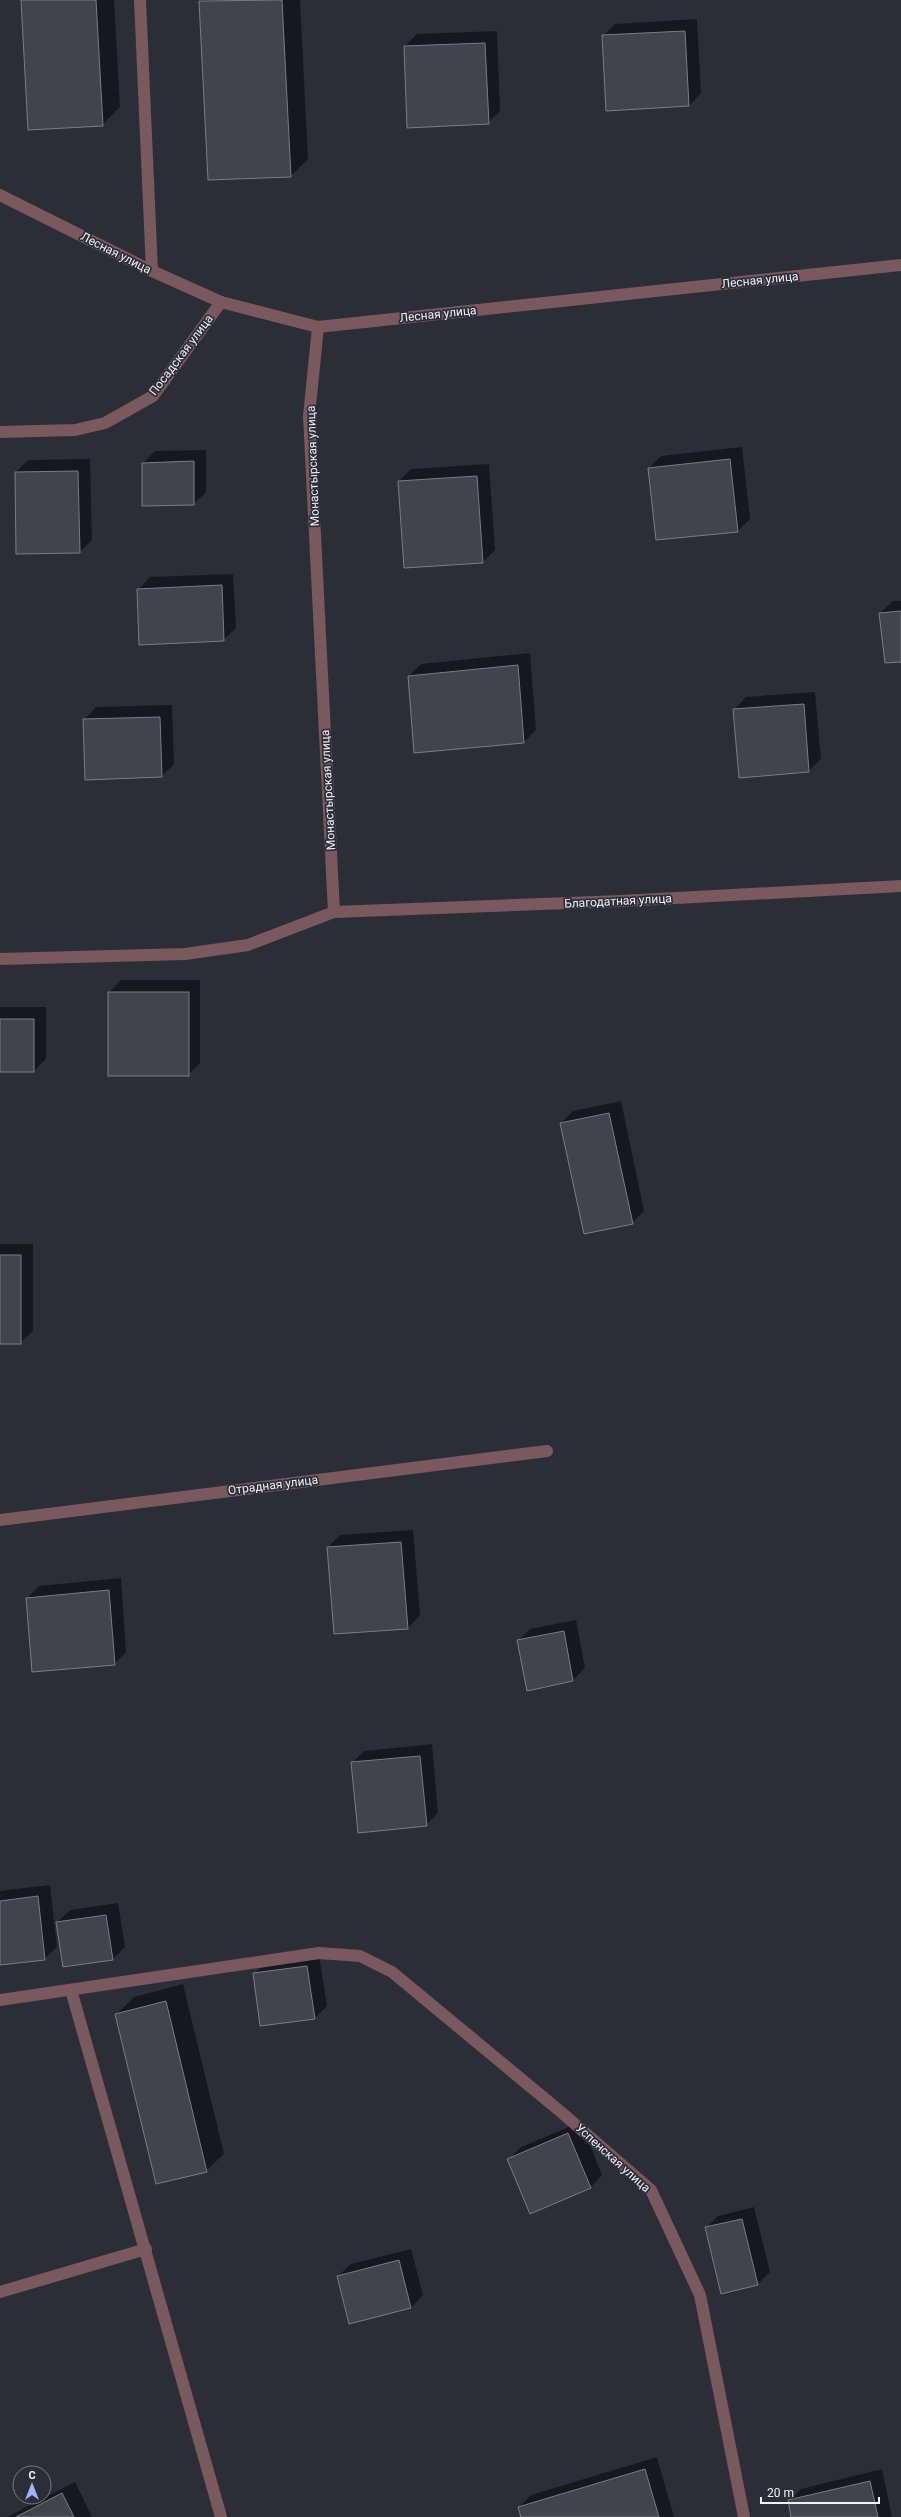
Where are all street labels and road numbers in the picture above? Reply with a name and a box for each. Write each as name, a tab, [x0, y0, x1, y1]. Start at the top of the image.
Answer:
street label: Лесная улица	[78, 229, 154, 277]
street label: Лесная улица	[721, 269, 799, 291]
street label: Лесная улица	[399, 303, 477, 325]
street label: Посадская улица	[146, 312, 216, 398]
street label: Монастырская улица	[304, 405, 322, 527]
street label: Монастырская улица	[318, 729, 338, 851]
street label: Благодатная улица	[564, 891, 672, 911]
street label: Отрадная улица	[227, 1473, 319, 1497]
street label: Успенская улица	[573, 2121, 653, 2195]

